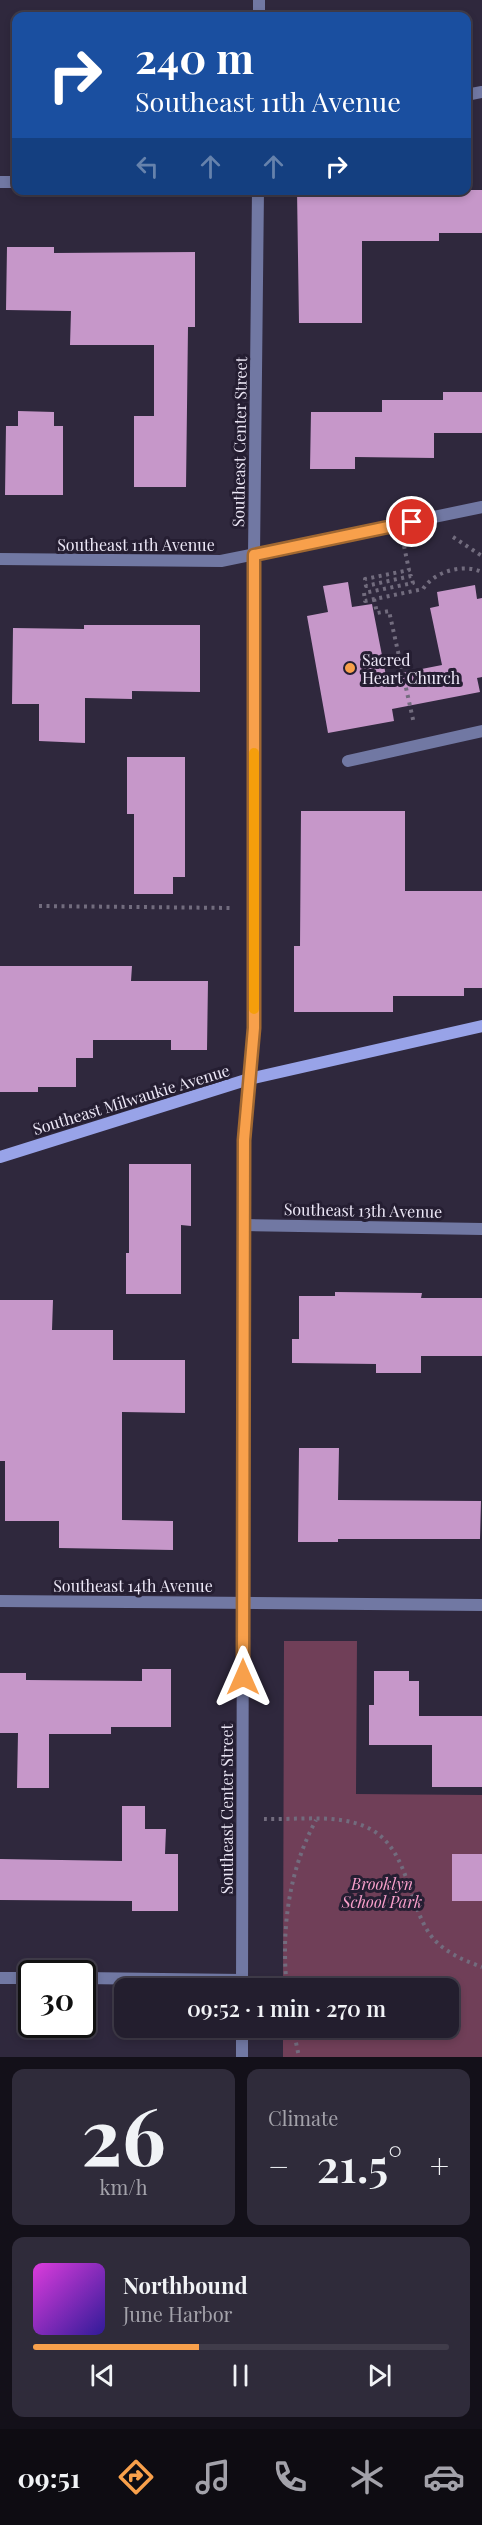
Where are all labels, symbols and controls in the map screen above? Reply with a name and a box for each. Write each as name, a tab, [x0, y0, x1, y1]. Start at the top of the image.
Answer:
text: 240 m	[135, 29, 254, 85]
icon: right	[36, 36, 114, 114]
text: Southeast 11th Avenue	[135, 83, 401, 119]
icon: left	[131, 150, 164, 183]
icon: ahead	[194, 150, 227, 183]
icon: ahead	[257, 150, 290, 183]
icon: right	[320, 150, 353, 183]
street label: Southeast Center Street	[227, 356, 251, 527]
pin	[386, 496, 437, 547]
icon: arrive	[395, 505, 428, 538]
street label: Southeast 11th Avenue	[57, 534, 215, 555]
place label: Sacred Heart Church	[362, 649, 461, 688]
marker: Sacred Heart Church	[343, 661, 357, 675]
street label: Southeast Milwaukie Avenue	[30, 1059, 232, 1139]
street label: Southeast 13th Avenue	[284, 1198, 442, 1222]
street label: Southeast 14th Avenue	[53, 1575, 213, 1596]
position arrow	[211, 1645, 275, 1709]
street label: Southeast Center Street	[216, 1723, 237, 1894]
park label: Brooklyn School Park	[341, 1873, 422, 1912]
speed limit sign: 30	[18, 1960, 96, 2038]
text: 09:52 · 1 min · 270 m	[187, 1993, 386, 2023]
text: 26	[81, 2082, 166, 2186]
text: Climate	[268, 2104, 338, 2131]
text: 21.5°	[317, 2134, 402, 2194]
text: −	[268, 2143, 289, 2187]
text: +	[430, 2143, 449, 2187]
text: km/h	[100, 2173, 147, 2200]
text: Northbound	[123, 2270, 248, 2300]
text: June Harbor	[123, 2300, 233, 2327]
icon: previous	[86, 2359, 119, 2392]
icon: pause	[224, 2359, 257, 2392]
icon: next	[363, 2359, 396, 2392]
icon: directions	[115, 2456, 157, 2498]
icon: music	[192, 2456, 234, 2498]
icon: phone	[269, 2456, 311, 2498]
icon: climate	[346, 2456, 388, 2498]
icon: car	[423, 2456, 465, 2498]
text: 09:51	[17, 2459, 80, 2495]

